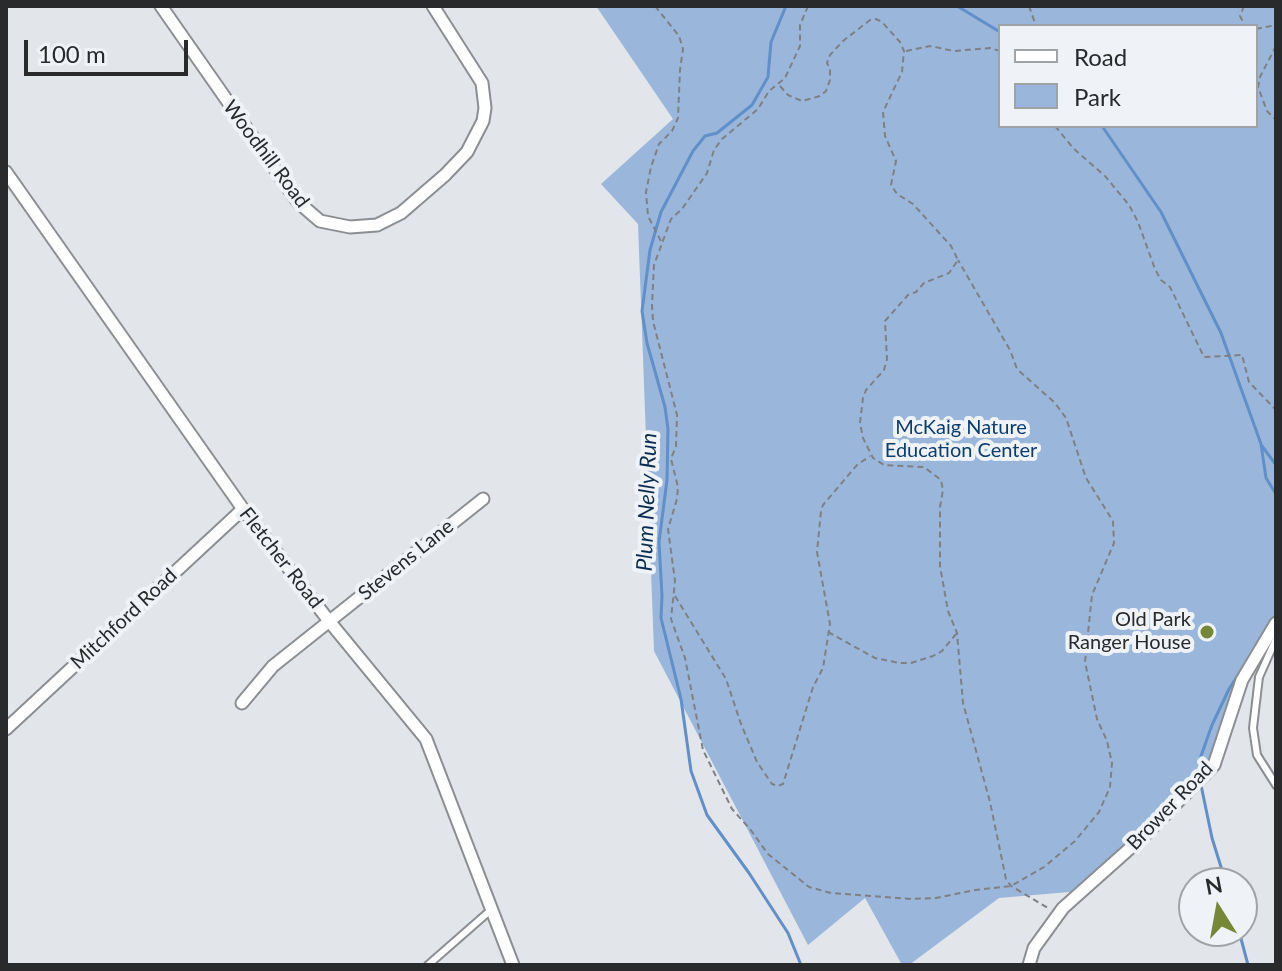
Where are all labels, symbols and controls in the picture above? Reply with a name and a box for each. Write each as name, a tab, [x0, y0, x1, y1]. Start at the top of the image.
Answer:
scale bar	[28, 24, 192, 74]
legend	[998, 24, 1258, 128]
text: 100 m	[38, 39, 106, 68]
text: Road	[1074, 42, 1127, 71]
text: Park	[1074, 82, 1121, 111]
street label: Woodhill Road	[218, 96, 314, 212]
park label: McKaig Nature Education Center	[885, 416, 1037, 463]
water label: Plum Nelly Run	[631, 432, 663, 572]
street label: Fletcher Road	[234, 503, 328, 613]
street label: Stevens Lane	[354, 514, 458, 606]
street label: Mitchford Road	[66, 564, 182, 674]
place label: Old Park Ranger House	[1068, 608, 1191, 655]
marker: Old Park Ranger House	[1198, 623, 1216, 641]
street label: Brower Road	[1122, 757, 1218, 855]
north arrow	[1178, 867, 1258, 947]
text: N	[1203, 870, 1225, 900]

